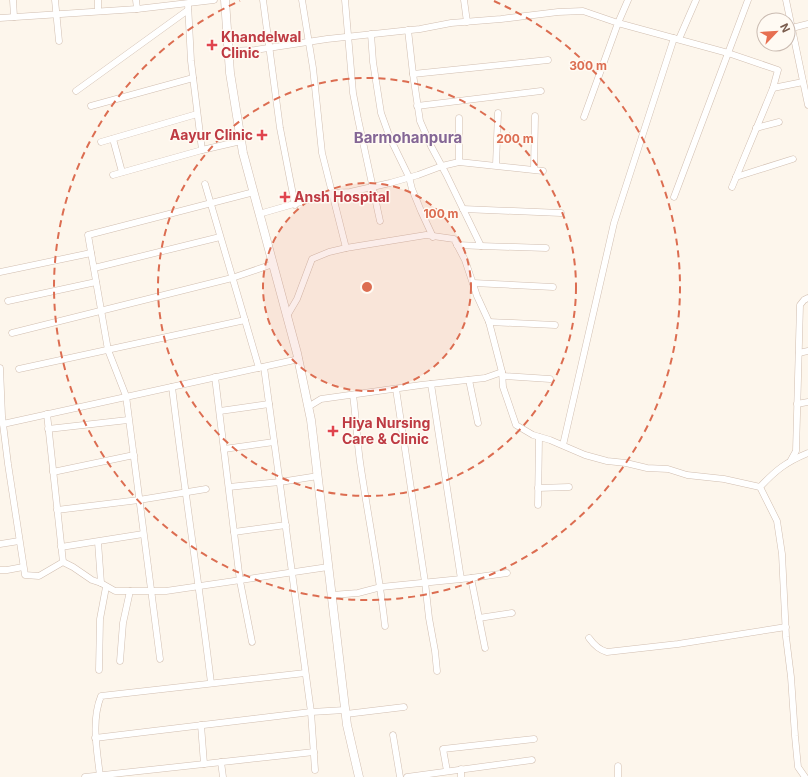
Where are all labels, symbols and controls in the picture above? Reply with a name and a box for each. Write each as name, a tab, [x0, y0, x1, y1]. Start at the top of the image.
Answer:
north arrow	[756, 12, 796, 52]
text: N	[777, 21, 793, 35]
place label: Khandelwal Clinic	[221, 28, 301, 61]
marker: Khandelwal Clinic	[206, 39, 218, 51]
text: 300 m	[569, 58, 607, 73]
place label: Aayur Clinic	[170, 126, 253, 143]
district label: Barmohanpura	[354, 128, 462, 147]
marker: Aayur Clinic	[256, 129, 268, 141]
text: 200 m	[496, 131, 534, 146]
place label: Ansh Hospital	[294, 188, 390, 205]
marker: Ansh Hospital	[279, 191, 291, 203]
text: 100 m	[423, 206, 459, 221]
centre of rings	[360, 280, 374, 294]
place label: Hiya Nursing Care & Clinic	[342, 414, 430, 447]
marker: Hiya Nursing Care & Clinic	[327, 425, 339, 437]

